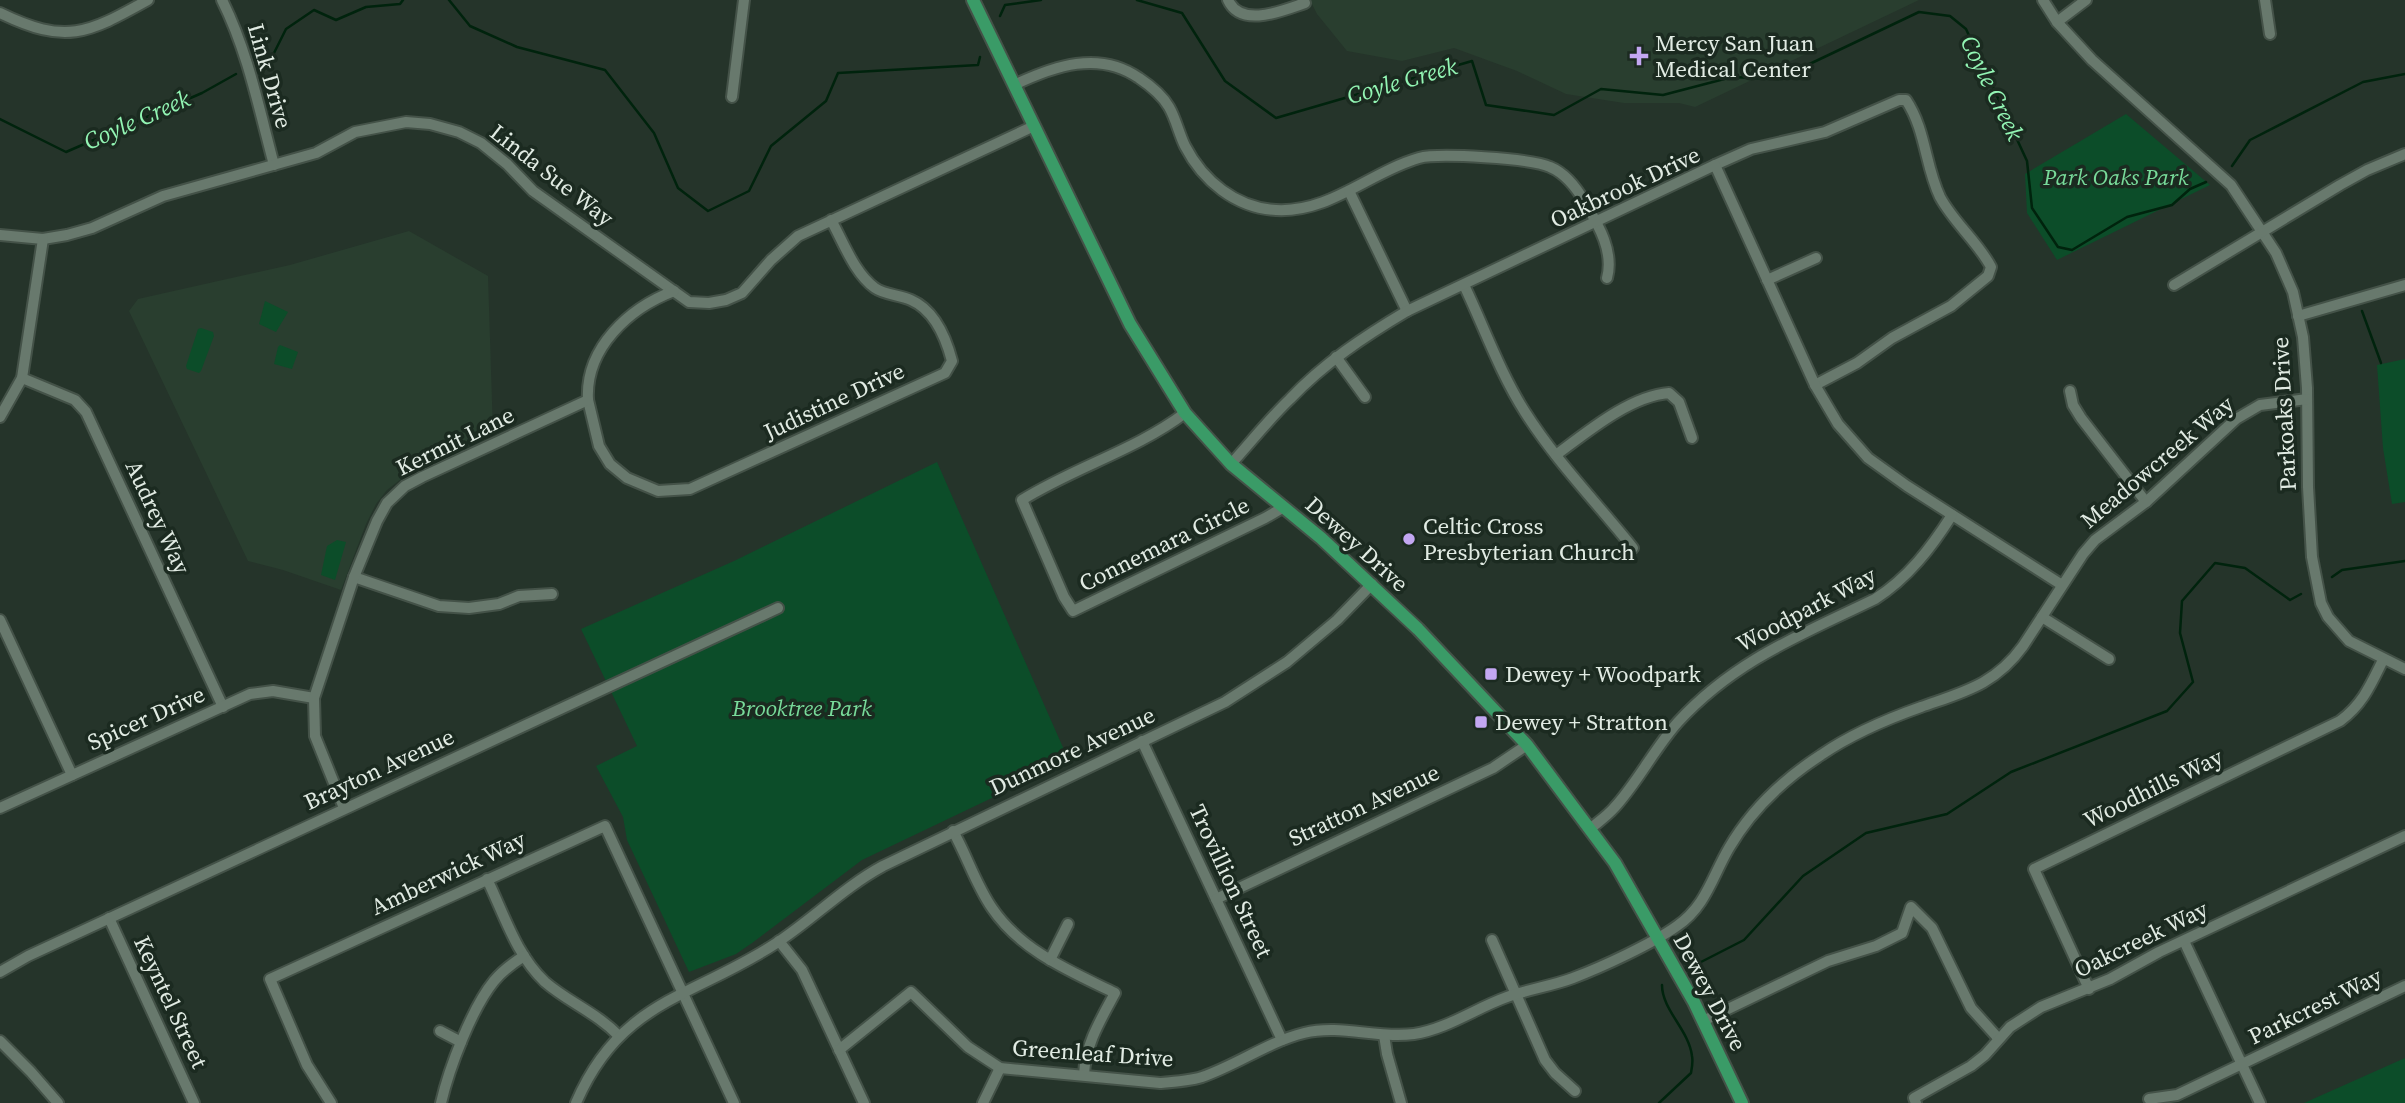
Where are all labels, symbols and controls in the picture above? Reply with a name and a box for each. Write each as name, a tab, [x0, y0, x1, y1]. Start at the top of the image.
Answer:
street label: Link Drive	[240, 20, 300, 132]
place label: Mercy San Juan Medical Center	[1655, 27, 1814, 85]
water label: Coyle Creek	[1953, 30, 2032, 146]
marker: Mercy San Juan Medical Center	[1629, 46, 1649, 66]
water label: Coyle Creek	[1343, 49, 1461, 112]
water label: Coyle Creek	[78, 81, 196, 158]
street label: Linda Sue Way	[483, 116, 621, 234]
street label: Oakbrook Drive	[1545, 138, 1705, 236]
park label: Park Oaks Park	[2042, 161, 2189, 193]
street label: Parkoaks Drive	[2264, 336, 2304, 492]
street label: Judistine Drive	[758, 354, 910, 448]
street label: Meadowcreek Way	[2073, 388, 2241, 536]
street label: Kermit Lane	[391, 399, 519, 483]
street label: Audrey Way	[118, 455, 198, 579]
street label: Connemara Circle	[1073, 489, 1255, 599]
street label: Dewey Drive	[1298, 489, 1416, 599]
place label: Celtic Cross Presbyterian Church	[1423, 510, 1635, 568]
marker: Celtic Cross Presbyterian Church	[1401, 531, 1417, 547]
street label: Woodpark Way	[1731, 559, 1882, 659]
place label: Dewey + Woodpark	[1505, 658, 1701, 690]
marker: Dewey + Woodpark	[1483, 666, 1499, 682]
street label: Spicer Drive	[82, 678, 210, 758]
park label: Brooktree Park	[731, 692, 872, 724]
street label: Dunmore Avenue	[984, 699, 1160, 803]
place label: Dewey + Stratton	[1495, 706, 1668, 738]
marker: Dewey + Stratton	[1473, 714, 1489, 730]
street label: Brayton Avenue	[299, 720, 459, 818]
street label: Woodhills Way	[2078, 740, 2228, 836]
street label: Stratton Avenue	[1283, 756, 1445, 854]
street label: Trovillion Street	[1181, 799, 1281, 963]
street label: Amberwick Way	[365, 823, 531, 923]
street label: Oakcreek Way	[2069, 893, 2213, 985]
street label: Dewey Drive	[1666, 928, 1754, 1056]
street label: Keyntel Street	[126, 931, 216, 1074]
street label: Parkcrest Way	[2243, 960, 2387, 1052]
street label: Greenleaf Drive	[1011, 1031, 1175, 1075]

